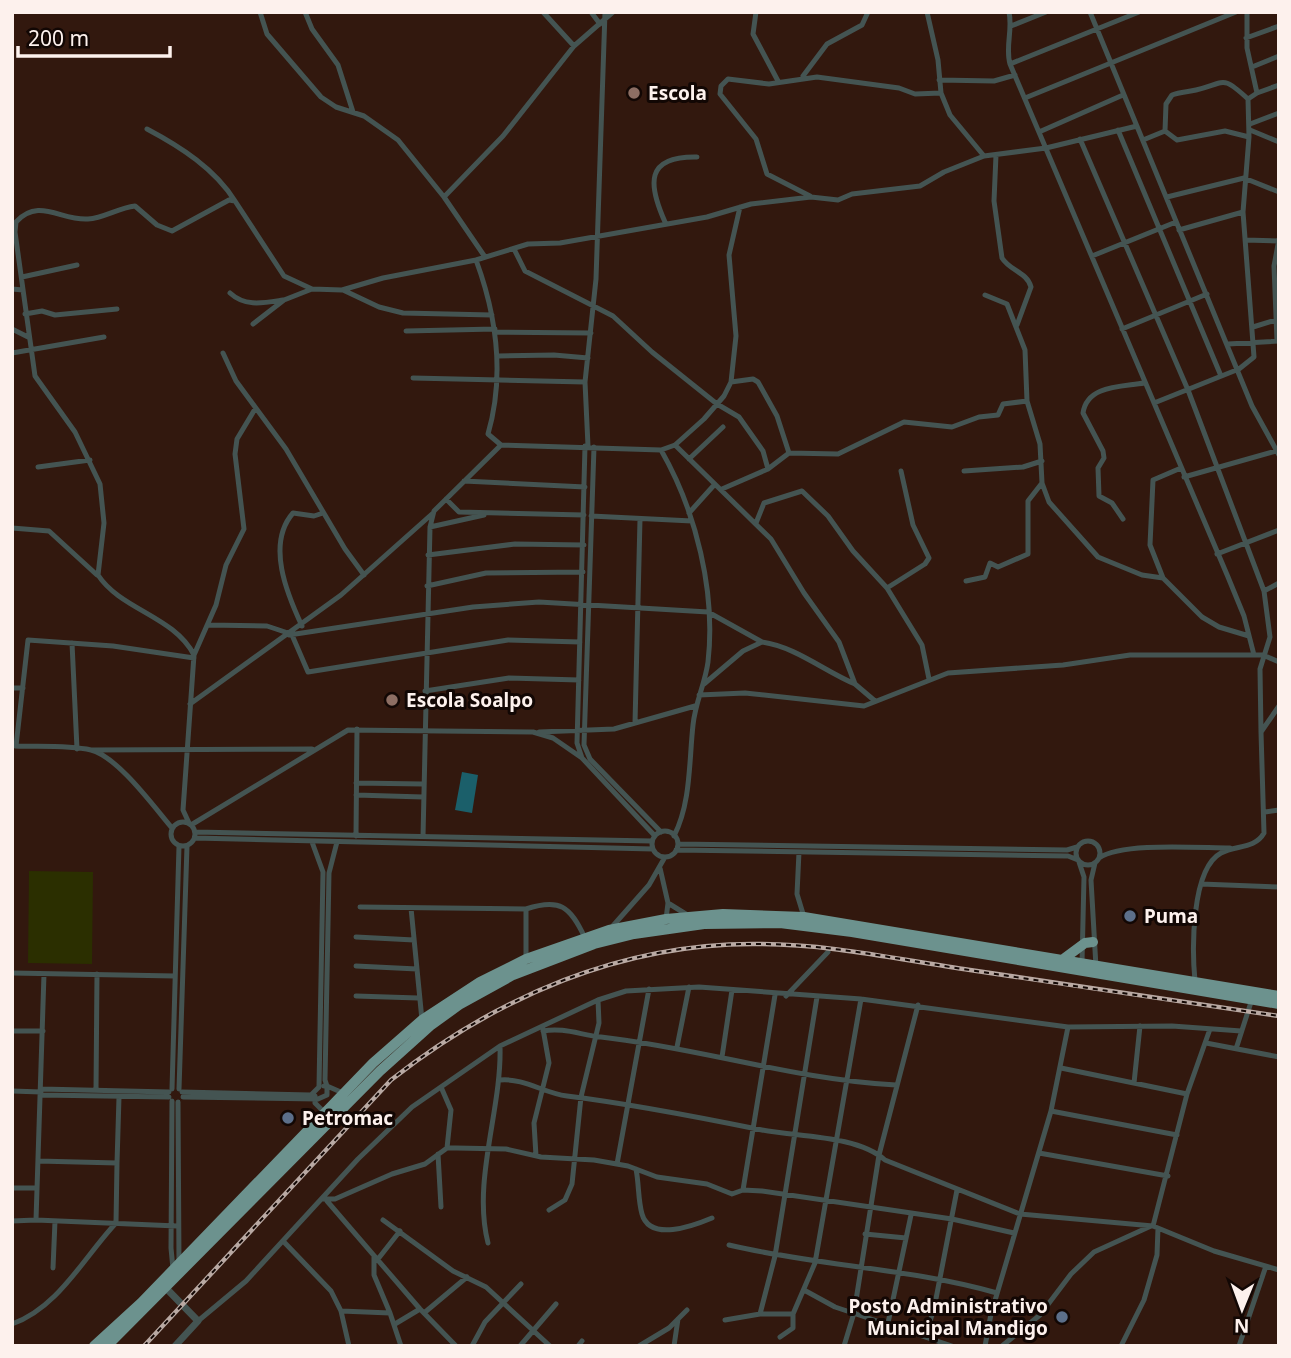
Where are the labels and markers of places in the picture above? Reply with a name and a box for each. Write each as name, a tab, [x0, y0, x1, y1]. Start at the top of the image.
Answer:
place label: Escola	[648, 80, 707, 106]
marker: Escola	[626, 85, 642, 101]
place label: Escola Soalpo	[406, 687, 533, 713]
marker: Escola Soalpo	[384, 692, 400, 708]
place label: Puma	[1144, 903, 1198, 929]
marker: Puma	[1122, 908, 1138, 924]
place label: Petromac	[302, 1105, 393, 1131]
marker: Petromac	[280, 1110, 296, 1126]
place label: Posto Administrativo Municipal Mandigo	[848, 1293, 1048, 1341]
marker: Posto Administrativo Municipal Mandigo	[1054, 1309, 1070, 1325]

